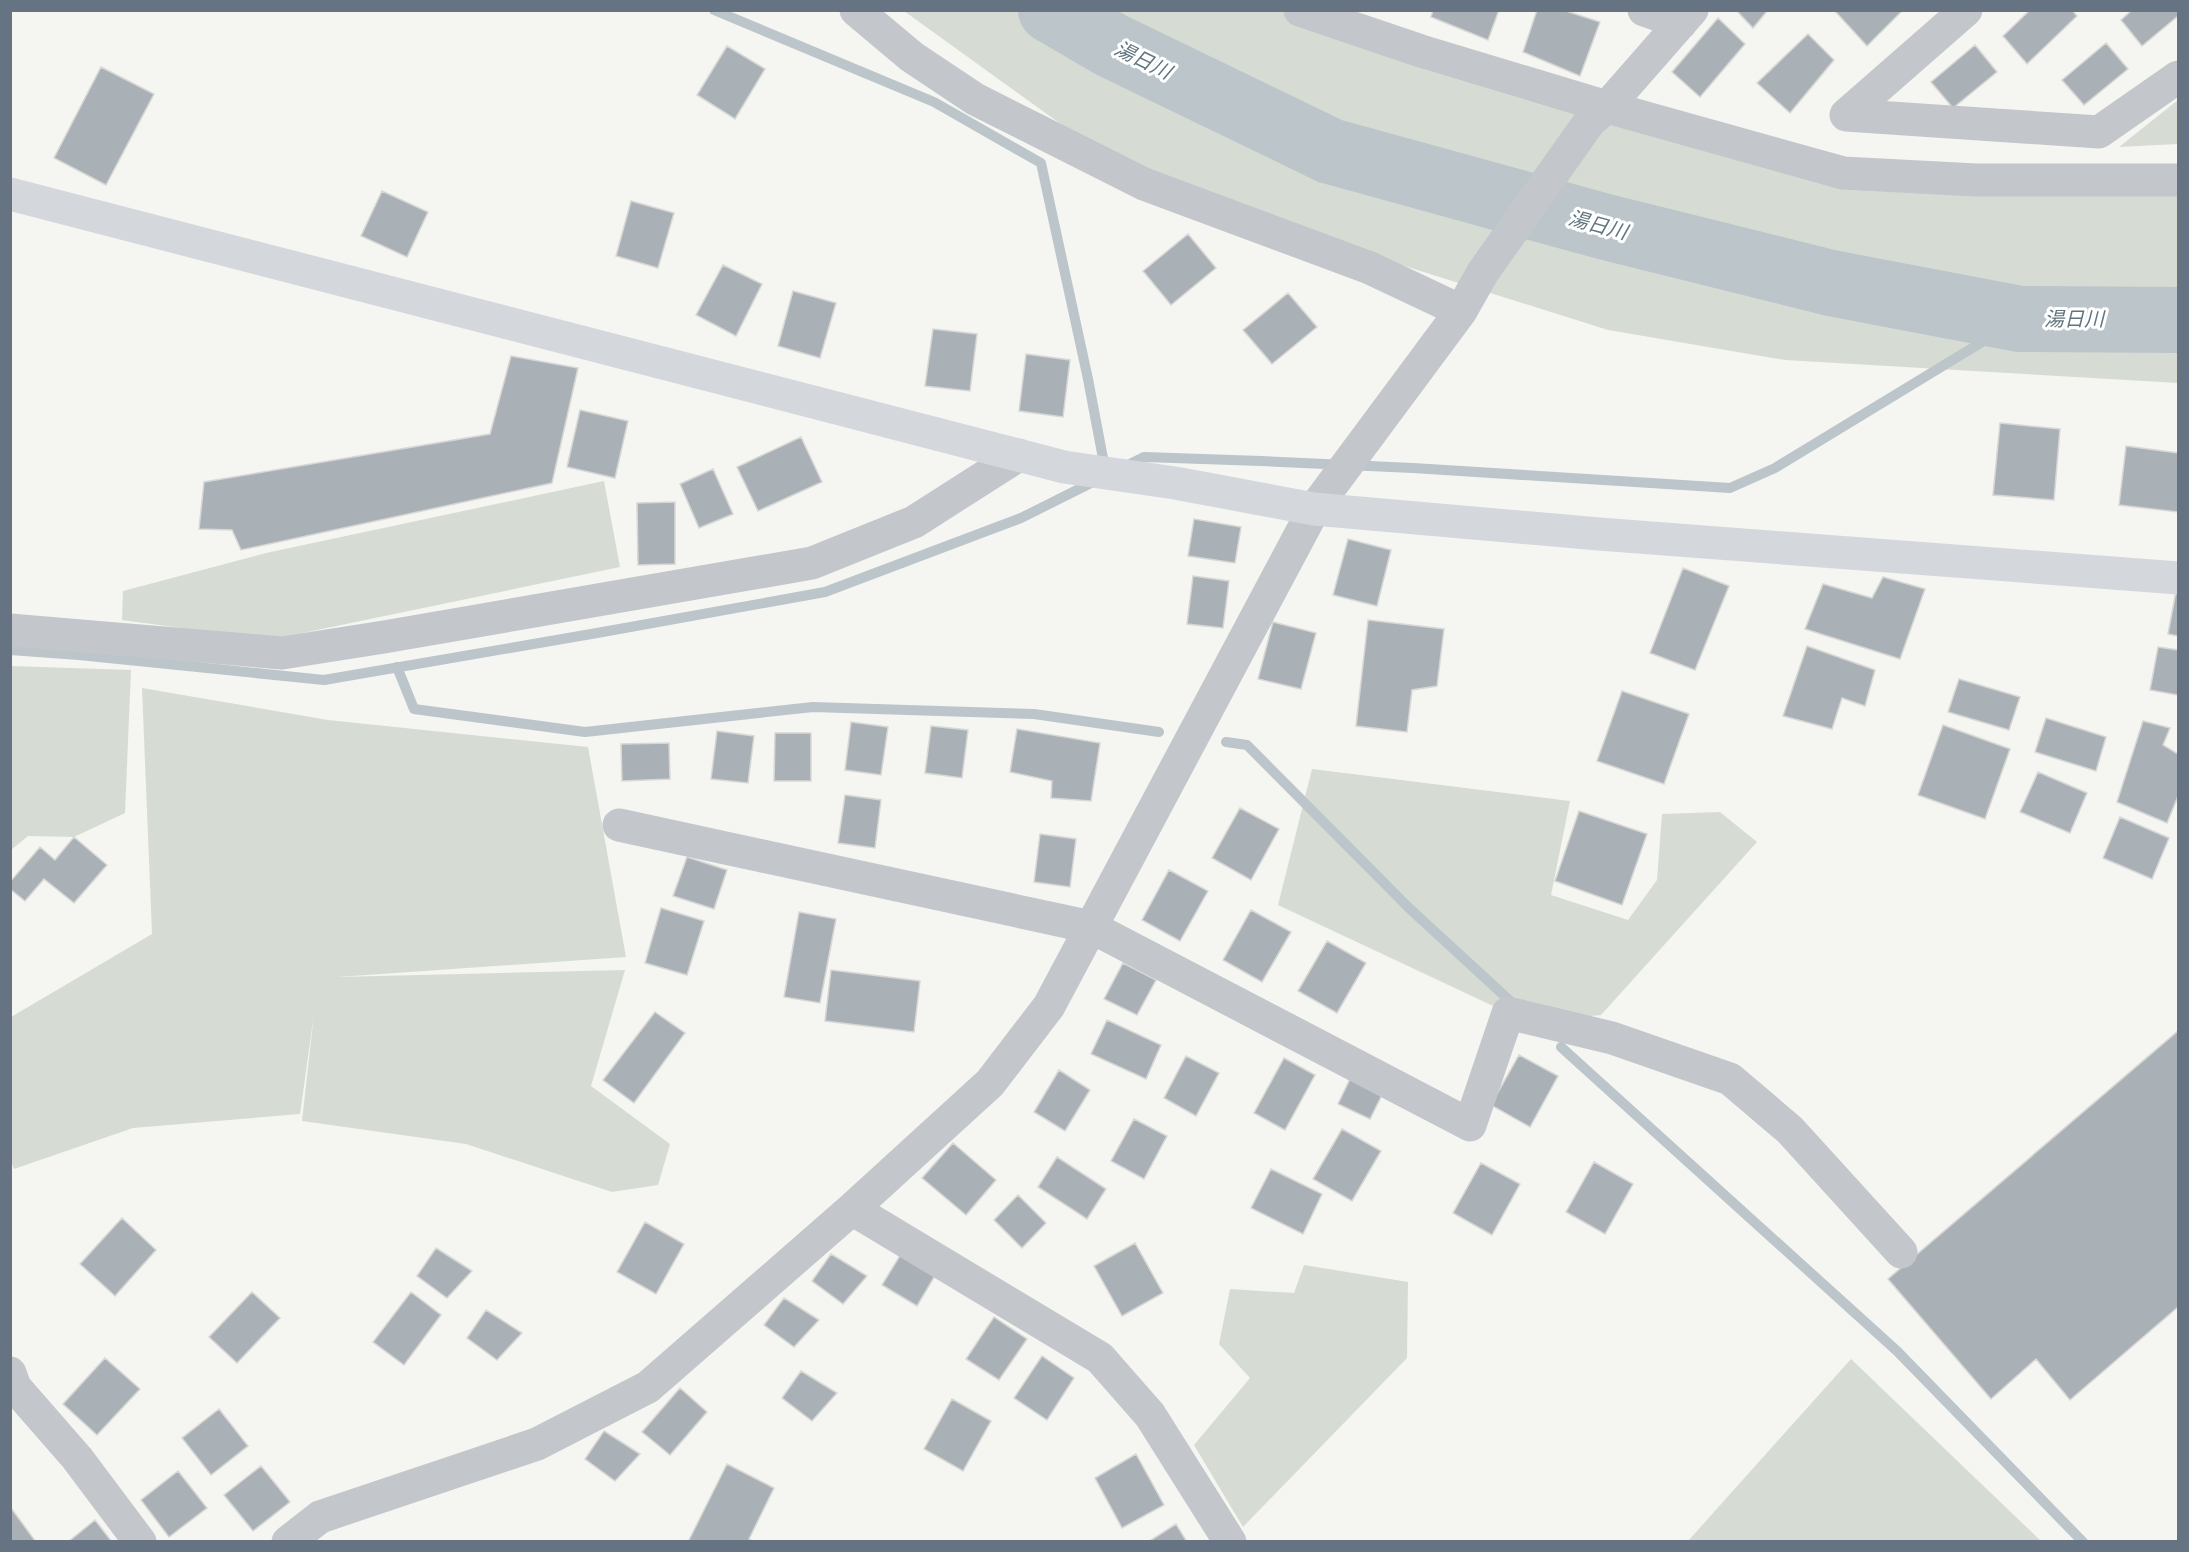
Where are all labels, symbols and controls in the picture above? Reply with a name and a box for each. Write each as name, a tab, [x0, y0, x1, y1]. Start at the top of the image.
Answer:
water label: 湯日川	[1111, 36, 1177, 85]
water label: 湯日川	[1566, 206, 1632, 245]
water label: 湯日川	[2044, 307, 2106, 331]

